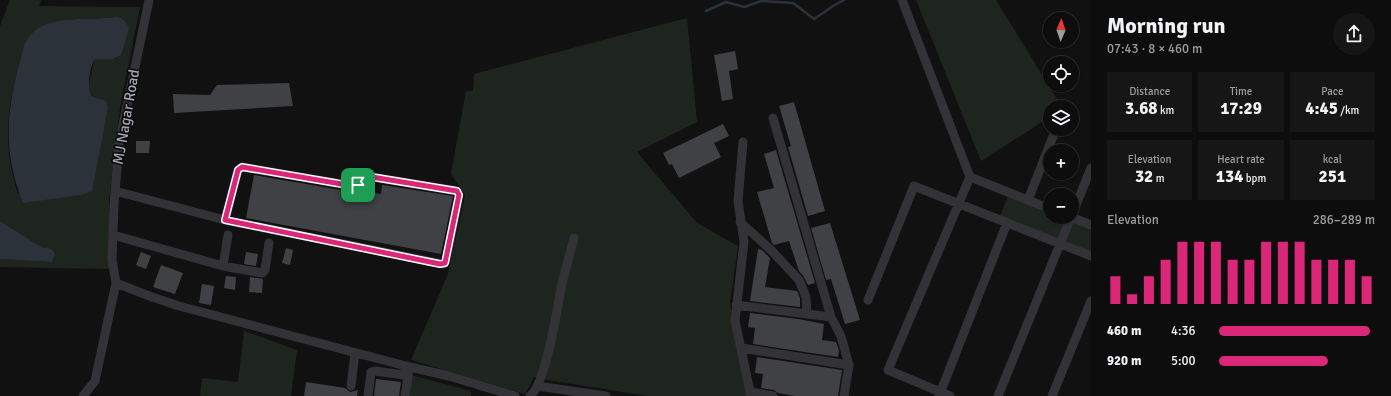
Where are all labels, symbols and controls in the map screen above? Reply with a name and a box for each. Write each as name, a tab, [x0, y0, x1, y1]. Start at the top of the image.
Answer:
north arrow	[1043, 12, 1079, 48]
map controls	[1043, 12, 1079, 224]
text: Morning run	[1107, 12, 1226, 39]
button: share	[1333, 13, 1375, 55]
text: 07:43 · 8 × 460 m	[1107, 41, 1202, 57]
button: locate	[1043, 56, 1079, 92]
street label: MJ Nagar Road	[109, 68, 143, 166]
text: Distance	[1129, 85, 1170, 98]
text: Time	[1230, 85, 1252, 98]
text: Pace	[1321, 85, 1343, 98]
text: 3.68	[1125, 98, 1158, 119]
text: 17:29	[1220, 98, 1262, 119]
text: 4:45	[1305, 98, 1338, 119]
button: layers	[1043, 100, 1079, 136]
text: km	[1158, 104, 1174, 117]
text: /km	[1338, 104, 1359, 117]
button: +	[1043, 144, 1079, 180]
text: Elevation	[1128, 153, 1172, 166]
text: Heart rate	[1217, 153, 1265, 166]
text: kcal	[1323, 153, 1342, 166]
text: 32	[1135, 166, 1153, 187]
text: 134	[1216, 166, 1243, 187]
text: 251	[1319, 166, 1346, 187]
pin	[341, 168, 375, 202]
text: m	[1153, 172, 1164, 185]
text: bpm	[1243, 172, 1266, 185]
icon: arrive	[347, 174, 369, 196]
button: −	[1043, 188, 1079, 224]
text: Elevation	[1107, 212, 1159, 228]
text: 286–289 m	[1313, 212, 1375, 228]
text: 460 m	[1107, 323, 1141, 339]
text: 4:36	[1171, 323, 1196, 339]
text: 920 m	[1107, 353, 1141, 369]
text: 5:00	[1171, 353, 1196, 369]

